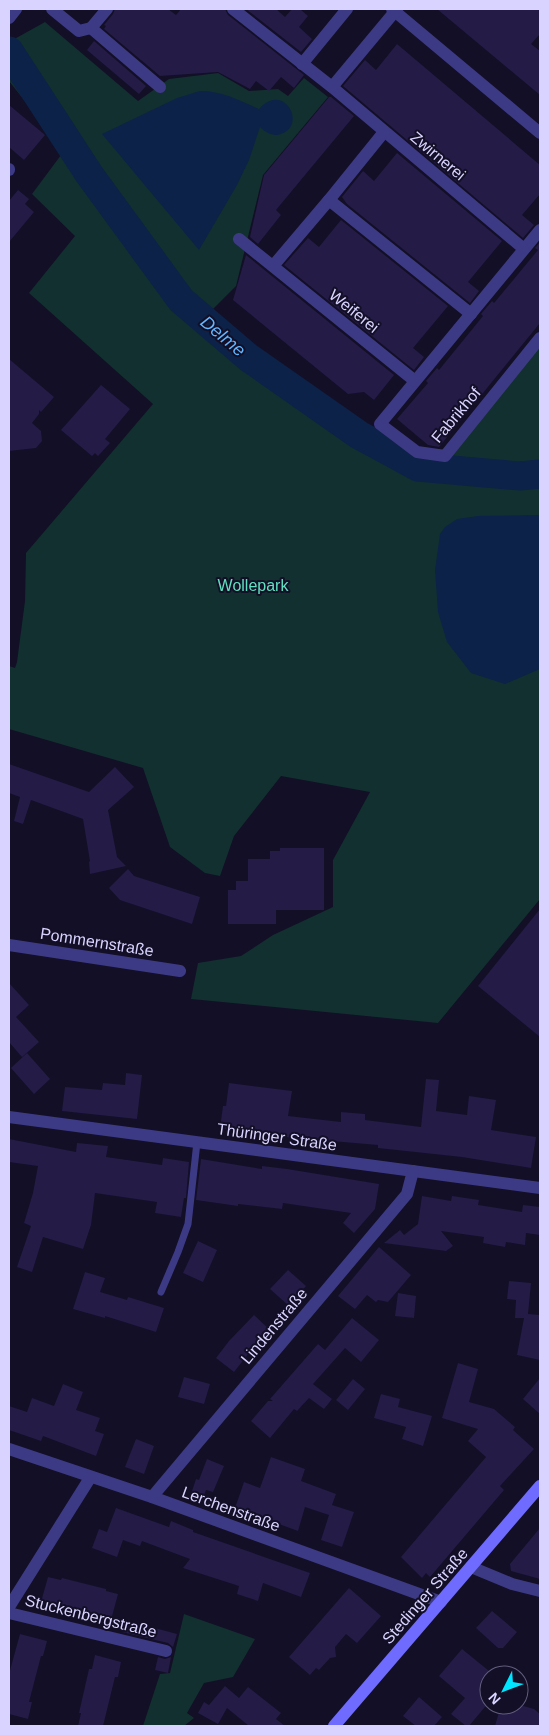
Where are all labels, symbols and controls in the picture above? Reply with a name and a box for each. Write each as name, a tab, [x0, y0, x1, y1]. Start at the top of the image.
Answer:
street label: Zwirnerei	[407, 128, 469, 184]
street label: Weiferei	[326, 286, 382, 336]
water label: Delme	[197, 312, 249, 360]
street label: Fabrikhof	[428, 384, 484, 446]
park label: Wollepark	[218, 577, 289, 594]
street label: Pommernstraße	[39, 925, 155, 959]
street label: Thüringer Straße	[216, 1120, 338, 1154]
street label: Lindenstraße	[237, 1285, 311, 1367]
street label: Lerchenstraße	[180, 1483, 282, 1535]
street label: Stedinger Straße	[379, 1545, 471, 1647]
street label: Stuckenbergstraße	[23, 1591, 159, 1641]
north arrow	[479, 1665, 529, 1715]
text: N	[485, 1690, 504, 1708]

